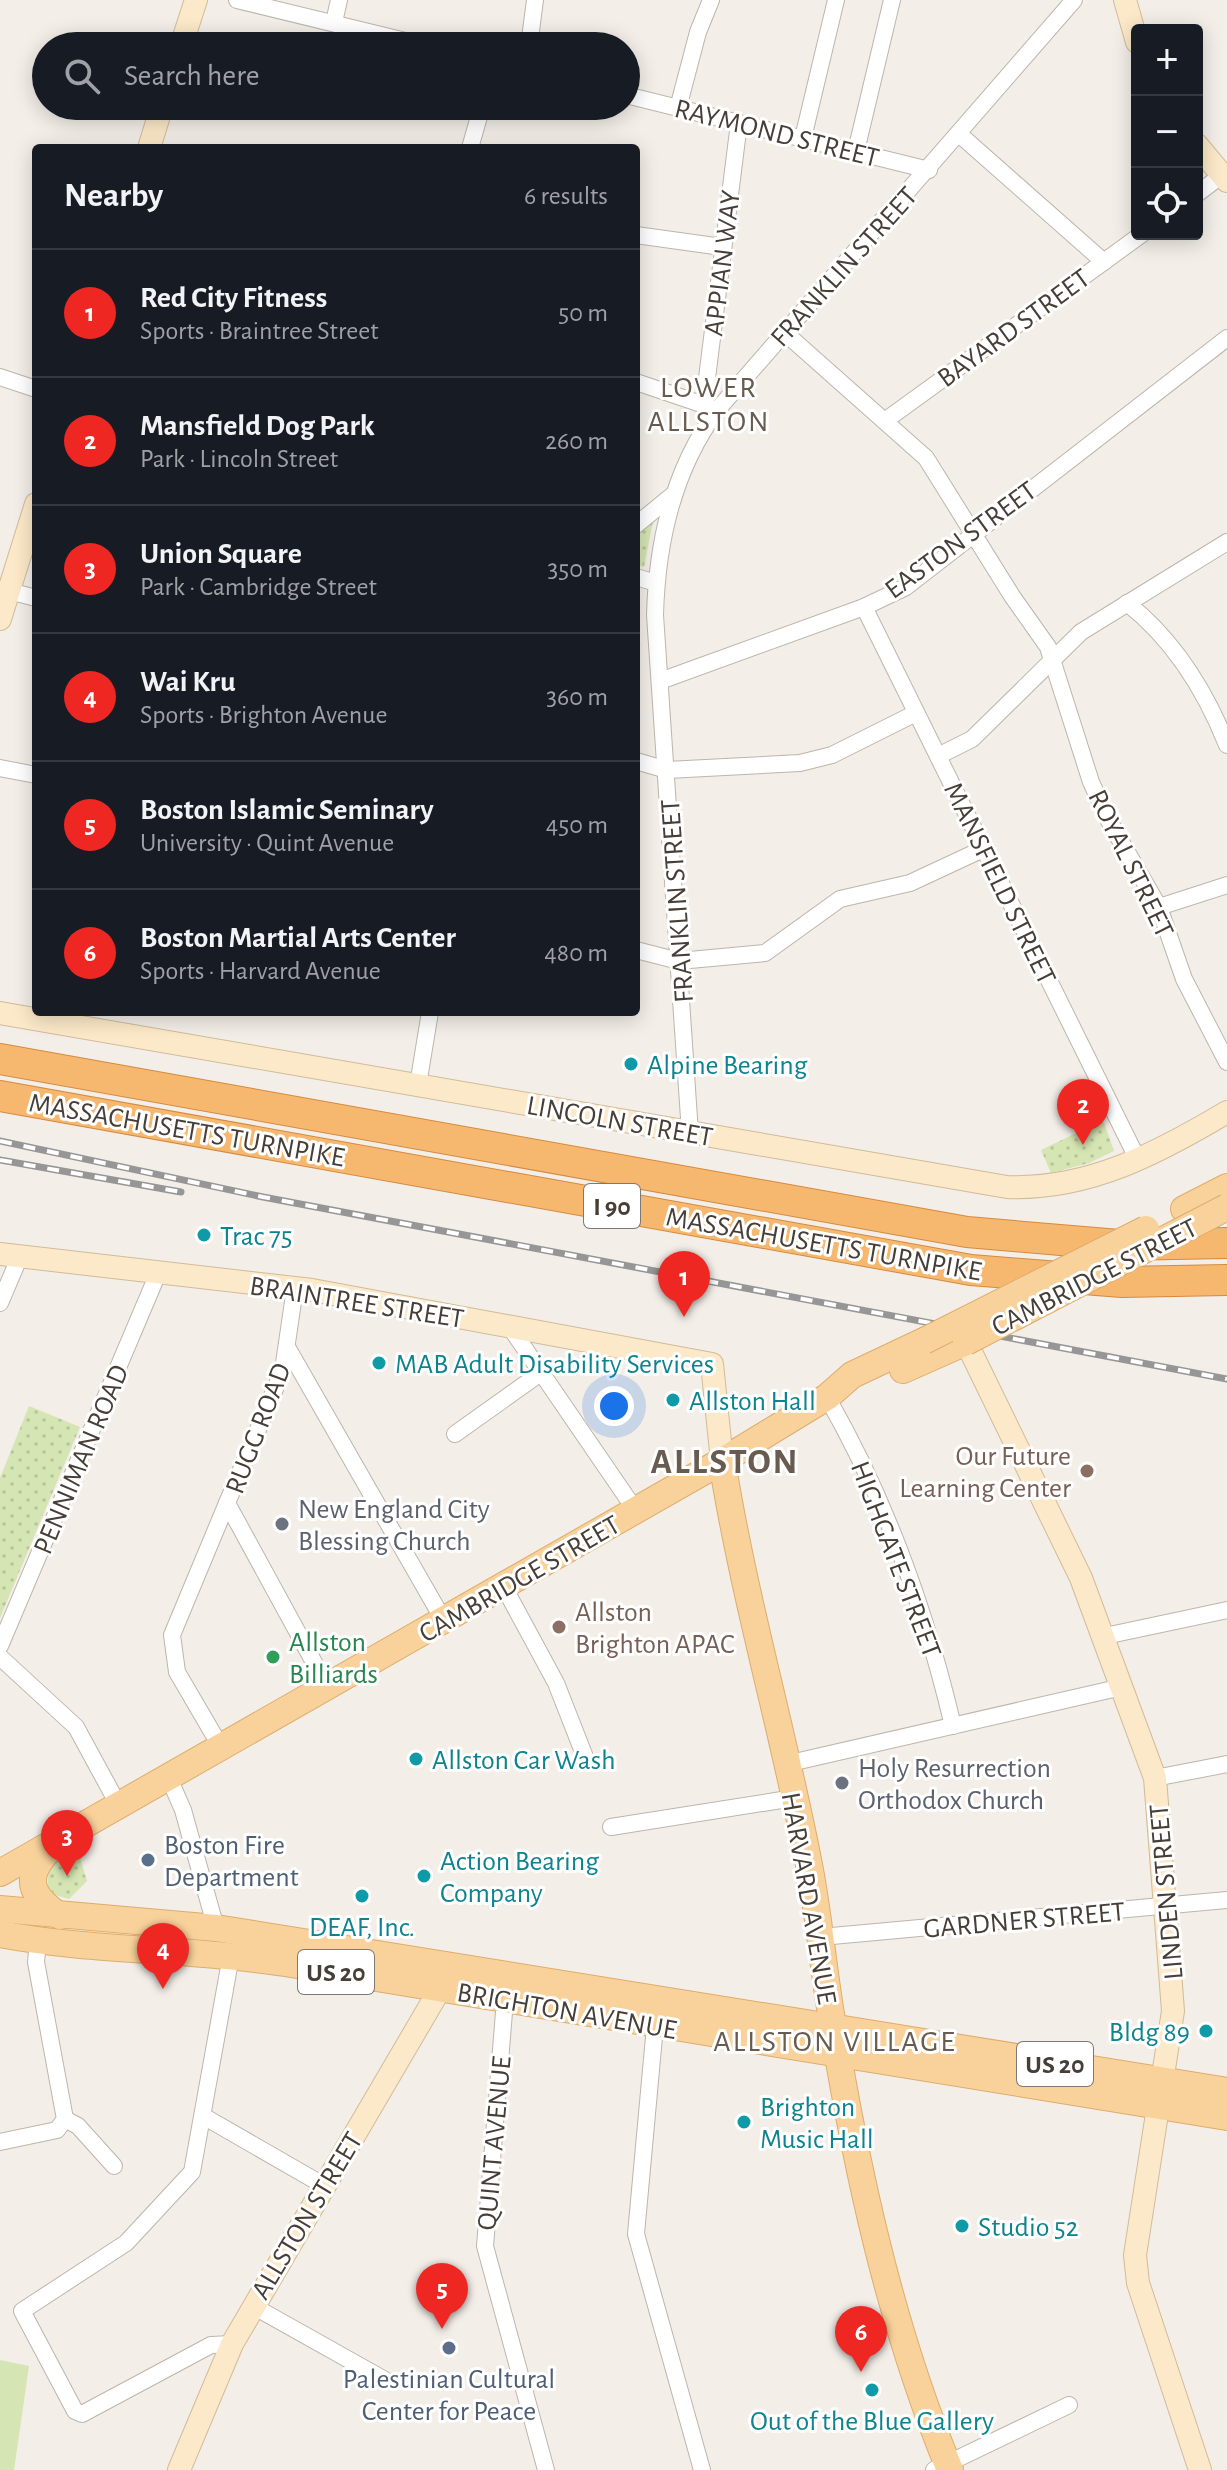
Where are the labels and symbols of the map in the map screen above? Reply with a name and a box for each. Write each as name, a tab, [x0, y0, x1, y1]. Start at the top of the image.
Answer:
street label: RAYMOND STREET	[671, 95, 882, 173]
street label: FRANKLIN STREET	[766, 182, 923, 352]
street label: APPIAN WAY	[700, 188, 746, 338]
street label: BAYARD STREET	[933, 264, 1096, 393]
district label: LOWER ALLSTON	[647, 373, 771, 437]
street label: EASTON STREET	[880, 476, 1042, 605]
street label: MANSFIELD STREET	[938, 778, 1060, 990]
street label: ROYAL STREET	[1082, 786, 1178, 942]
street label: FRANKLIN STREET	[657, 798, 699, 1004]
place label: Alpine Bearing	[647, 1052, 808, 1080]
marker: Alpine Bearing	[622, 1055, 640, 1073]
pin: 2	[1057, 1079, 1109, 1145]
street label: MASSACHUSETTS TURNPIKE	[27, 1089, 347, 1173]
street label: LINCOLN STREET	[525, 1092, 715, 1152]
road number: I 90	[584, 1184, 640, 1228]
street label: MASSACHUSETTS TURNPIKE	[664, 1203, 984, 1287]
street label: CAMBRIDGE STREET	[988, 1214, 1202, 1342]
place label: Trac 75	[220, 1223, 292, 1251]
marker: Trac 75	[195, 1226, 213, 1244]
pin: 1	[658, 1251, 710, 1317]
street label: BRAINTREE STREET	[248, 1272, 466, 1334]
place label: MAB Adult Disability Services	[395, 1351, 714, 1379]
marker: MAB Adult Disability Services	[370, 1354, 388, 1372]
street label: RUGG ROAD	[221, 1359, 297, 1498]
street label: PENNIMAN ROAD	[29, 1361, 134, 1559]
your location	[594, 1386, 634, 1426]
place label: Allston Hall	[689, 1388, 816, 1416]
marker: Allston Hall	[664, 1391, 682, 1409]
place label: Our Future Learning Center	[899, 1443, 1071, 1503]
district label: ALLSTON	[650, 1444, 800, 1480]
street label: HIGHGATE STREET	[845, 1458, 946, 1662]
marker: Our Future Learning Center	[1078, 1462, 1096, 1480]
place label: New England City Blessing Church	[298, 1496, 490, 1556]
street label: CAMBRIDGE STREET	[415, 1511, 625, 1649]
marker: New England City Blessing Church	[273, 1515, 291, 1533]
place label: Allston Brighton APAC	[575, 1599, 735, 1659]
marker: Allston Brighton APAC	[550, 1618, 568, 1636]
place label: Allston Billiards	[289, 1629, 378, 1689]
marker: Allston Billiards	[264, 1648, 282, 1666]
place label: Allston Car Wash	[432, 1747, 616, 1775]
marker: Allston Car Wash	[407, 1750, 425, 1768]
place label: Holy Resurrection Orthodox Church	[858, 1755, 1051, 1815]
marker: Holy Resurrection Orthodox Church	[833, 1774, 851, 1792]
street label: HARVARD AVENUE	[776, 1790, 840, 2007]
street label: LINDEN STREET	[1145, 1802, 1189, 1981]
pin: 3	[41, 1810, 93, 1876]
place label: Boston Fire Department	[164, 1832, 299, 1892]
place label: Action Bearing Company	[440, 1848, 599, 1908]
marker: Boston Fire Department	[139, 1851, 157, 1869]
marker: Action Bearing Company	[415, 1867, 433, 1885]
marker: DEAF, Inc.	[353, 1887, 371, 1905]
street label: GARDNER STREET	[922, 1898, 1126, 1944]
place label: DEAF, Inc.	[309, 1914, 415, 1942]
pin: 4	[137, 1923, 189, 1989]
road number: US 20	[298, 1950, 374, 1994]
street label: BRIGHTON AVENUE	[455, 1979, 679, 2045]
place label: Bldg 89	[1109, 2019, 1190, 2047]
marker: Bldg 89	[1197, 2022, 1215, 2040]
district label: ALLSTON VILLAGE	[713, 2027, 957, 2057]
road number: US 20	[1017, 2042, 1093, 2086]
street label: QUINT AVENUE	[473, 2055, 517, 2232]
place label: Brighton Music Hall	[760, 2094, 874, 2154]
marker: Brighton Music Hall	[735, 2113, 753, 2131]
street label: ALLSTON STREET	[247, 2128, 369, 2304]
place label: Studio 52	[978, 2214, 1079, 2242]
marker: Studio 52	[953, 2217, 971, 2235]
pin: 5	[416, 2263, 468, 2329]
pin: 6	[835, 2306, 887, 2372]
marker: Palestinian Cultural Center for Peace	[440, 2339, 458, 2357]
place label: Palestinian Cultural Center for Peace	[343, 2366, 555, 2426]
marker: Out of the Blue Gallery	[863, 2381, 881, 2399]
place label: Out of the Blue Gallery	[750, 2408, 994, 2436]

